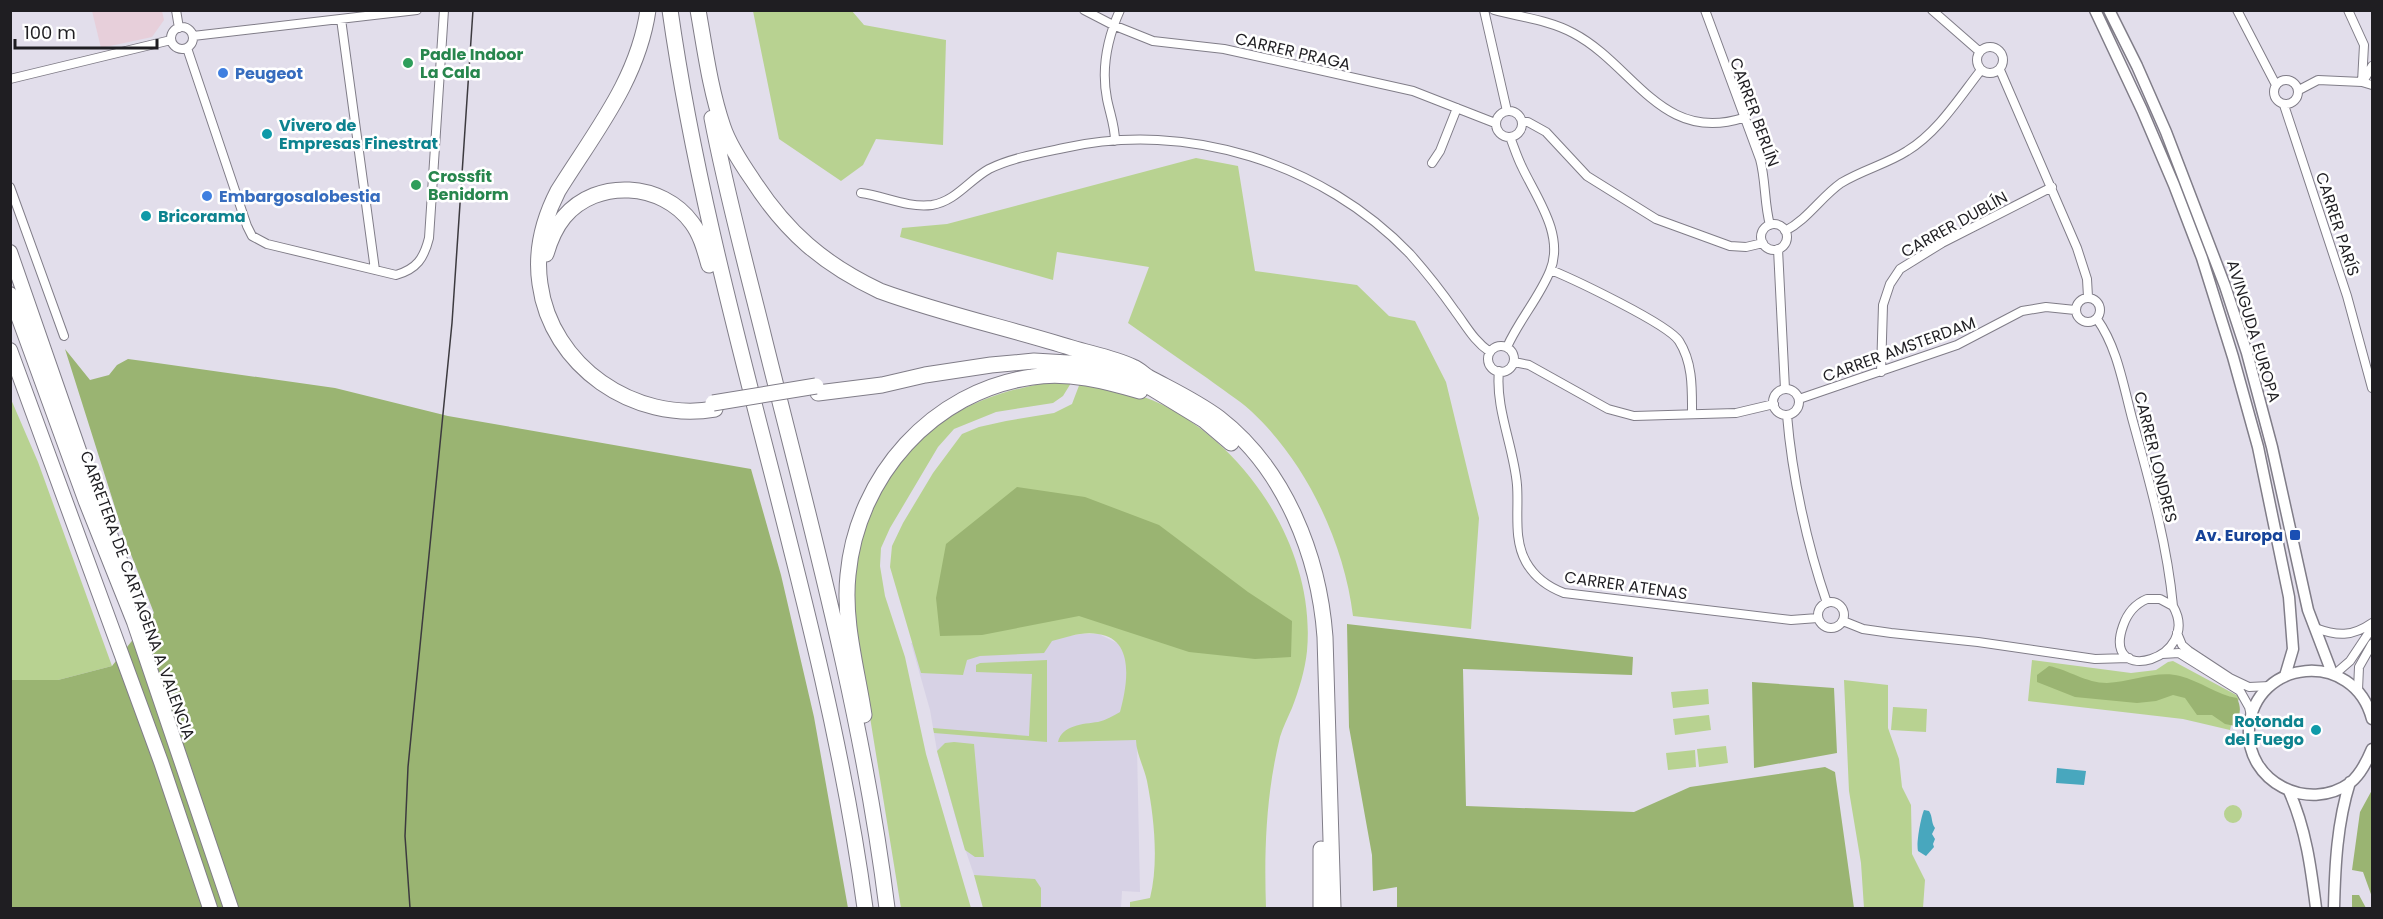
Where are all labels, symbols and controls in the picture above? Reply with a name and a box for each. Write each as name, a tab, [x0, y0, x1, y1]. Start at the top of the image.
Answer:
scale bar	[15, 12, 158, 50]
text: 100 m	[24, 20, 76, 45]
street label: CARRER PRAGA	[1233, 27, 1353, 76]
place label: Padle Indoor La Cala	[420, 43, 523, 84]
street label: CARRER BERLÍN	[1724, 54, 1785, 170]
marker: Padle Indoor La Cala	[401, 56, 415, 70]
place label: Peugeot	[235, 62, 303, 85]
marker: Peugeot	[216, 66, 230, 80]
place label: Vivero de Empresas Finestrat	[279, 114, 438, 155]
marker: Vivero de Empresas Finestrat	[260, 127, 274, 141]
place label: Crossfit Benidorm	[428, 165, 509, 206]
street label: CARRER PARÍS	[2310, 169, 2365, 279]
marker: Crossfit Benidorm	[409, 178, 423, 192]
place label: Embargosalobestia	[219, 185, 381, 208]
street label: CARRER DUBLÍN	[1897, 186, 2012, 263]
marker: Embargosalobestia	[200, 189, 214, 203]
place label: Bricorama	[158, 205, 246, 228]
marker: Bricorama	[139, 209, 153, 223]
street label: AVINGUDA EUROPA	[2221, 257, 2286, 405]
street label: CARRER AMSTERDAM	[1819, 311, 1979, 388]
street label: CARRER LONDRES	[2128, 389, 2183, 525]
street label: CARRETERA DE CARTAGENA A VALENCIA	[74, 448, 201, 743]
place label: Av. Europa	[2195, 524, 2283, 547]
marker: Av. Europa	[2288, 528, 2302, 542]
street label: CARRER ATENAS	[1563, 565, 1689, 606]
place label: Rotonda del Fuego	[2225, 710, 2304, 751]
marker: Rotonda del Fuego	[2309, 723, 2323, 737]

